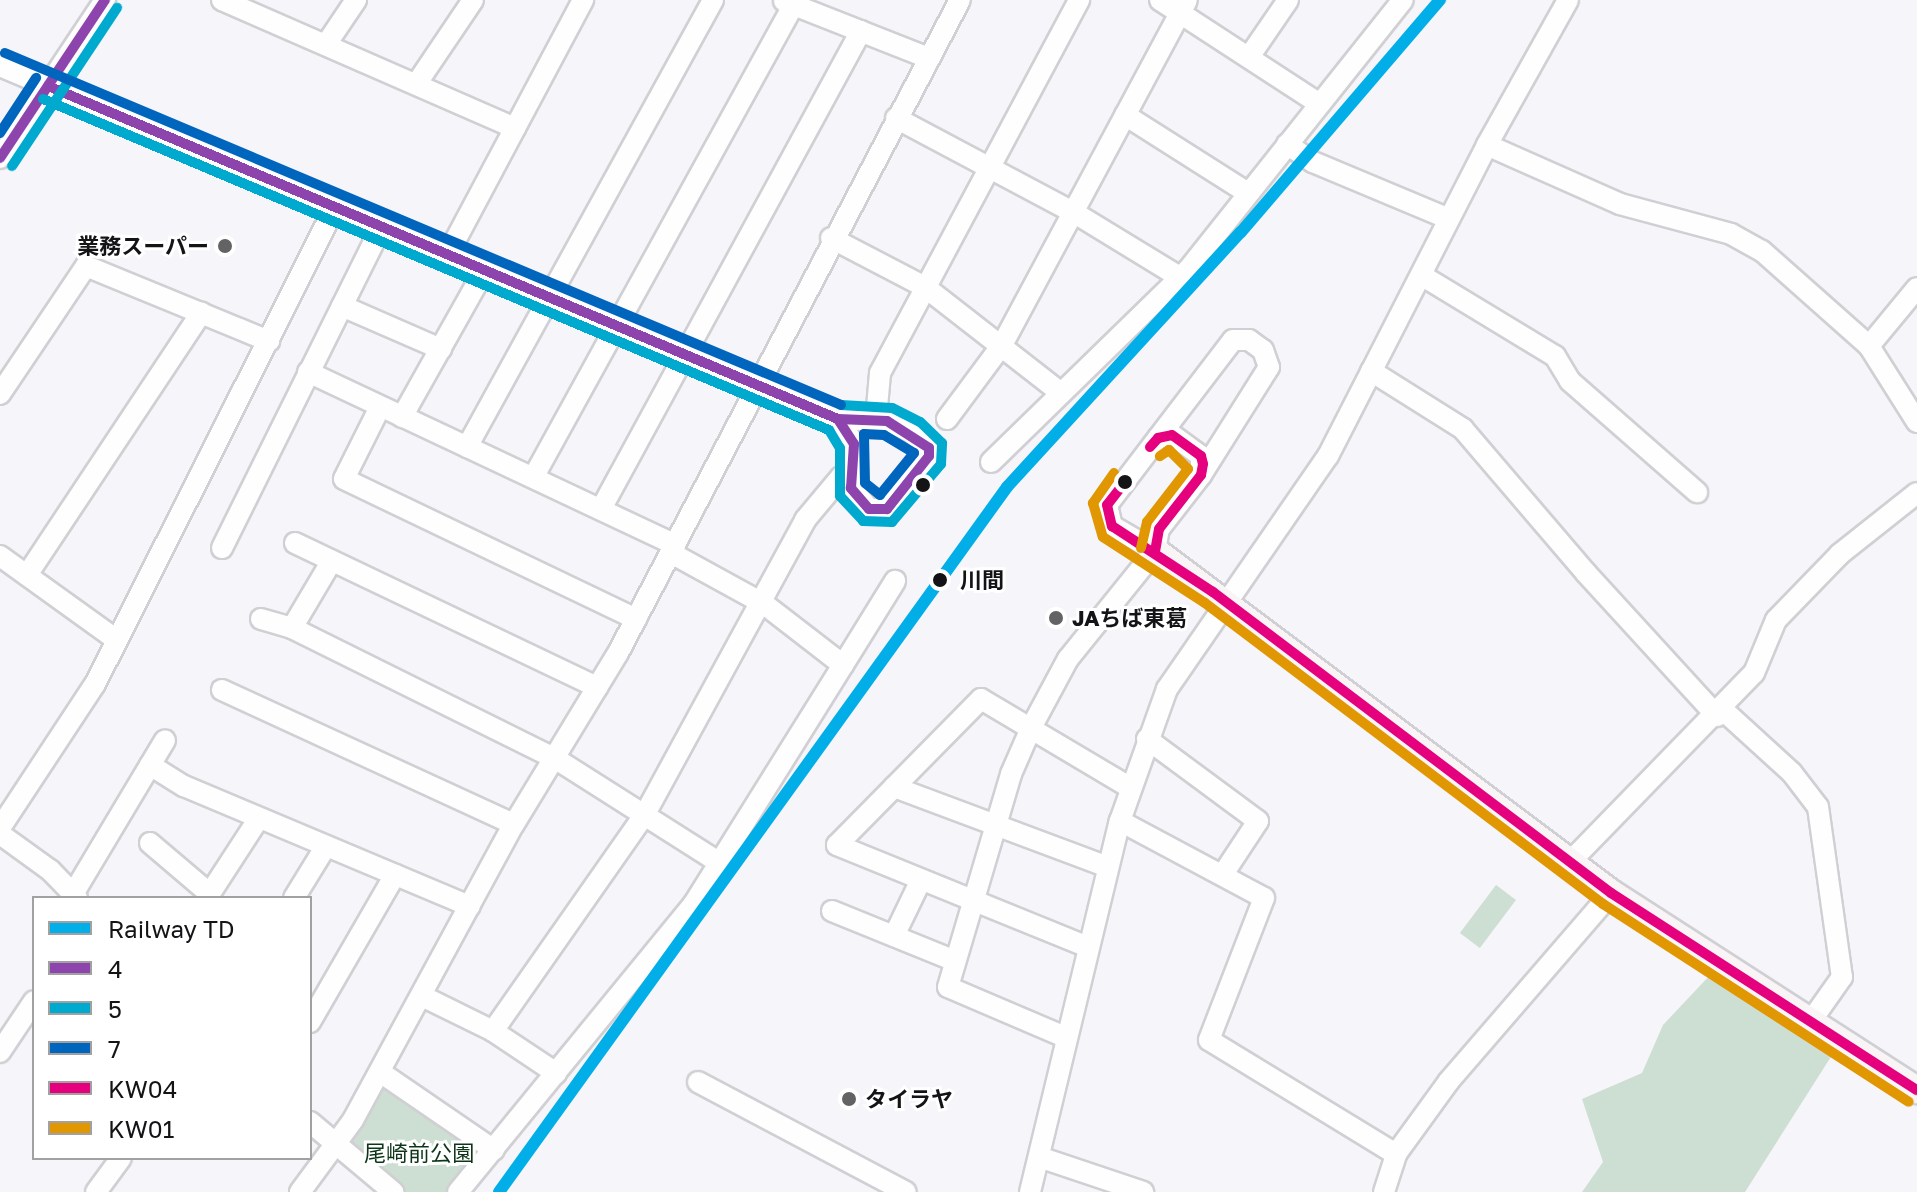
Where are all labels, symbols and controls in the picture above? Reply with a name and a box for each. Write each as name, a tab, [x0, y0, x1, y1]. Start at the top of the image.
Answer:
place label: 業務スーパー	[77, 233, 209, 259]
marker: 業務スーパー	[216, 237, 234, 255]
unlabelled marker	[1117, 474, 1133, 490]
unlabelled marker	[915, 477, 931, 493]
marker: 川間	[927, 567, 953, 593]
place label: 川間	[960, 567, 1004, 593]
place label: JAちば東葛	[1072, 605, 1188, 631]
marker: JAちば東葛	[1047, 609, 1065, 627]
legend	[32, 896, 312, 1160]
text: Railway TD	[108, 914, 235, 943]
text: 4	[108, 954, 123, 983]
text: 5	[108, 994, 122, 1023]
text: 7	[108, 1034, 121, 1063]
text: KW04	[108, 1074, 177, 1103]
place label: タイラヤ	[865, 1086, 953, 1112]
marker: タイラヤ	[840, 1090, 858, 1108]
text: KW01	[108, 1114, 174, 1143]
park label: 尾崎前公園	[364, 1140, 474, 1166]

